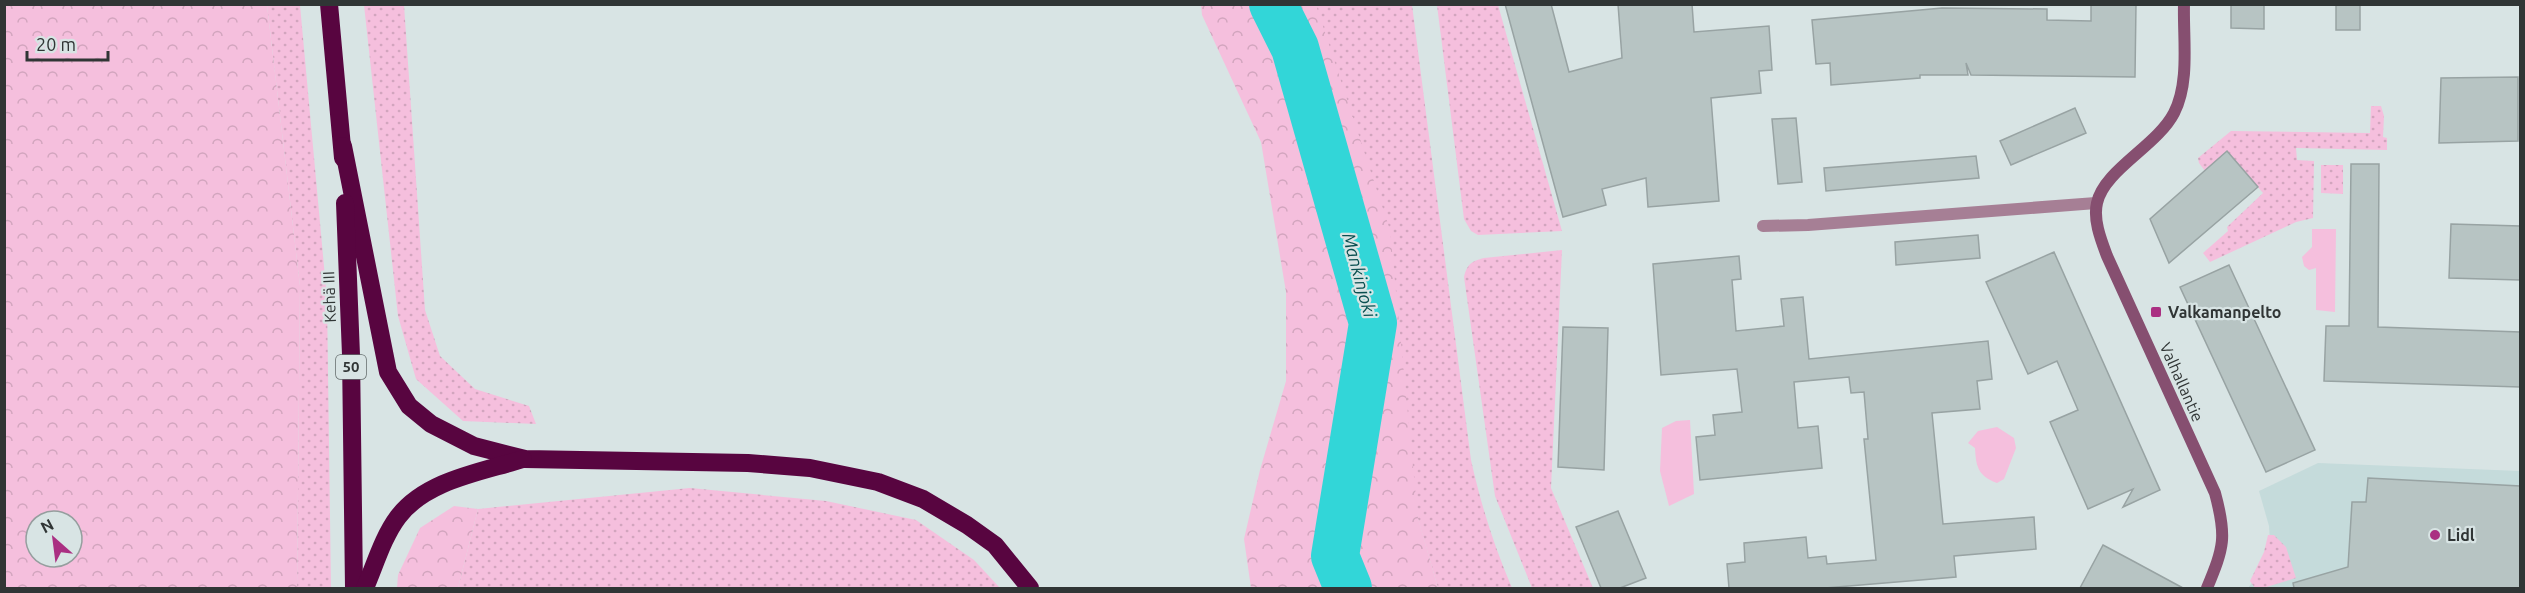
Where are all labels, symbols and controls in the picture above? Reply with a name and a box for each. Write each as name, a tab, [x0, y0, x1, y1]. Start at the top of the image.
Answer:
scale bar	[27, 24, 108, 62]
text: 20 m	[36, 34, 76, 54]
water label: Mankinjoki	[1339, 230, 1381, 320]
street label: Kehä III	[319, 271, 339, 323]
place label: Valkamanpelto	[2168, 303, 2281, 321]
marker: Valkamanpelto	[2149, 305, 2163, 319]
street label: Valhallantie	[2157, 340, 2207, 424]
road number: 50	[336, 355, 366, 379]
north arrow	[24, 509, 84, 569]
text: N	[37, 515, 56, 537]
place label: Lidl	[2447, 526, 2475, 544]
marker: Lidl	[2428, 528, 2442, 542]

